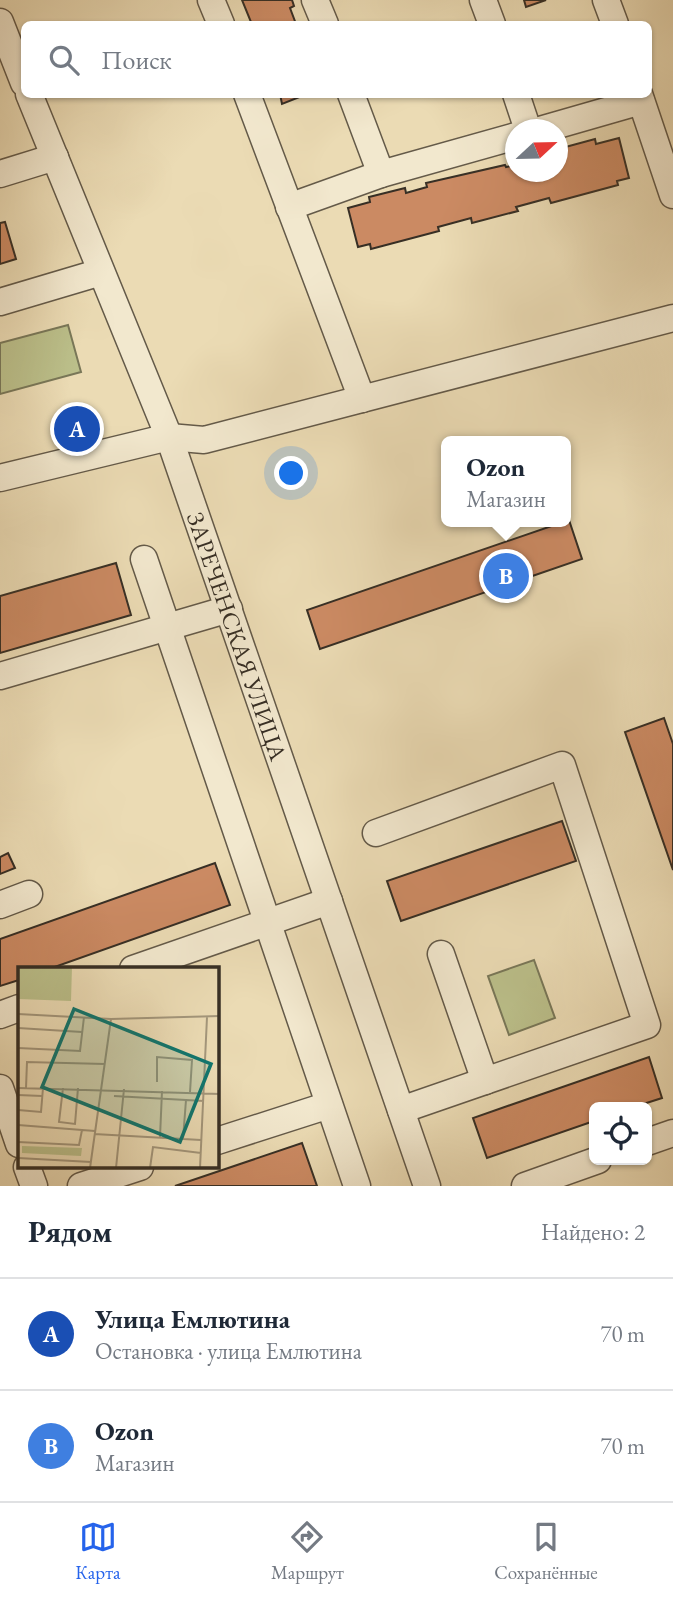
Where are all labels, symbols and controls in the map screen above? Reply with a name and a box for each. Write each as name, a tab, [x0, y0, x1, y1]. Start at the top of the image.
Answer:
search box	[21, 21, 652, 98]
icon: search	[45, 41, 83, 79]
text: Поиск	[101, 43, 172, 77]
north arrow	[505, 119, 568, 182]
pin: A	[54, 403, 100, 455]
popup	[441, 436, 571, 527]
text: Ozon	[466, 450, 525, 484]
your location	[274, 456, 308, 490]
text: Магазин	[466, 484, 546, 514]
street label: ЗАРЕЧЕНСКАЯ УЛИЦА	[180, 508, 295, 765]
pin: B	[483, 550, 529, 602]
inset map	[18, 967, 219, 1168]
map controls	[589, 1102, 652, 1165]
button: locate	[589, 1102, 652, 1165]
text: Рядом	[28, 1212, 112, 1251]
text: Найдено: 2	[541, 1217, 645, 1247]
text: Улица Емлютина	[95, 1302, 290, 1336]
text: A	[43, 1319, 59, 1349]
text: 70 m	[600, 1319, 645, 1349]
text: Остановка · улица Емлютина	[95, 1336, 362, 1366]
text: Ozon	[95, 1414, 154, 1448]
text: B	[44, 1431, 58, 1461]
text: 70 m	[600, 1431, 645, 1461]
text: Магазин	[95, 1448, 174, 1478]
tab: Карта	[75, 1518, 121, 1585]
tab: Маршрут	[271, 1518, 344, 1585]
tab: Сохранённые	[494, 1518, 598, 1585]

